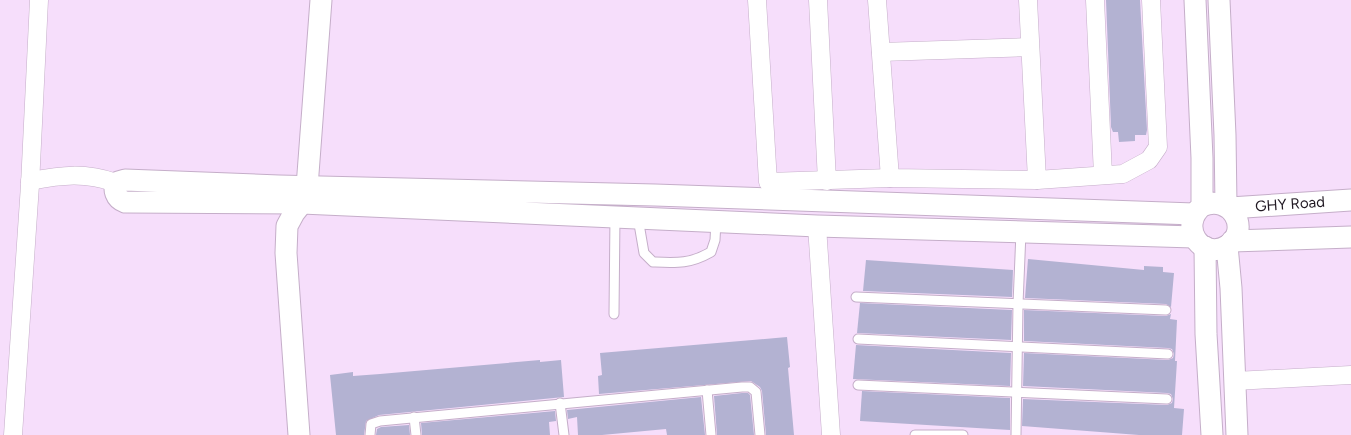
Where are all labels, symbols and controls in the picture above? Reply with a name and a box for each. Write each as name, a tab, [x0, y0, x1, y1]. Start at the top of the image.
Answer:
street label: GHY Road	[1254, 193, 1326, 215]

